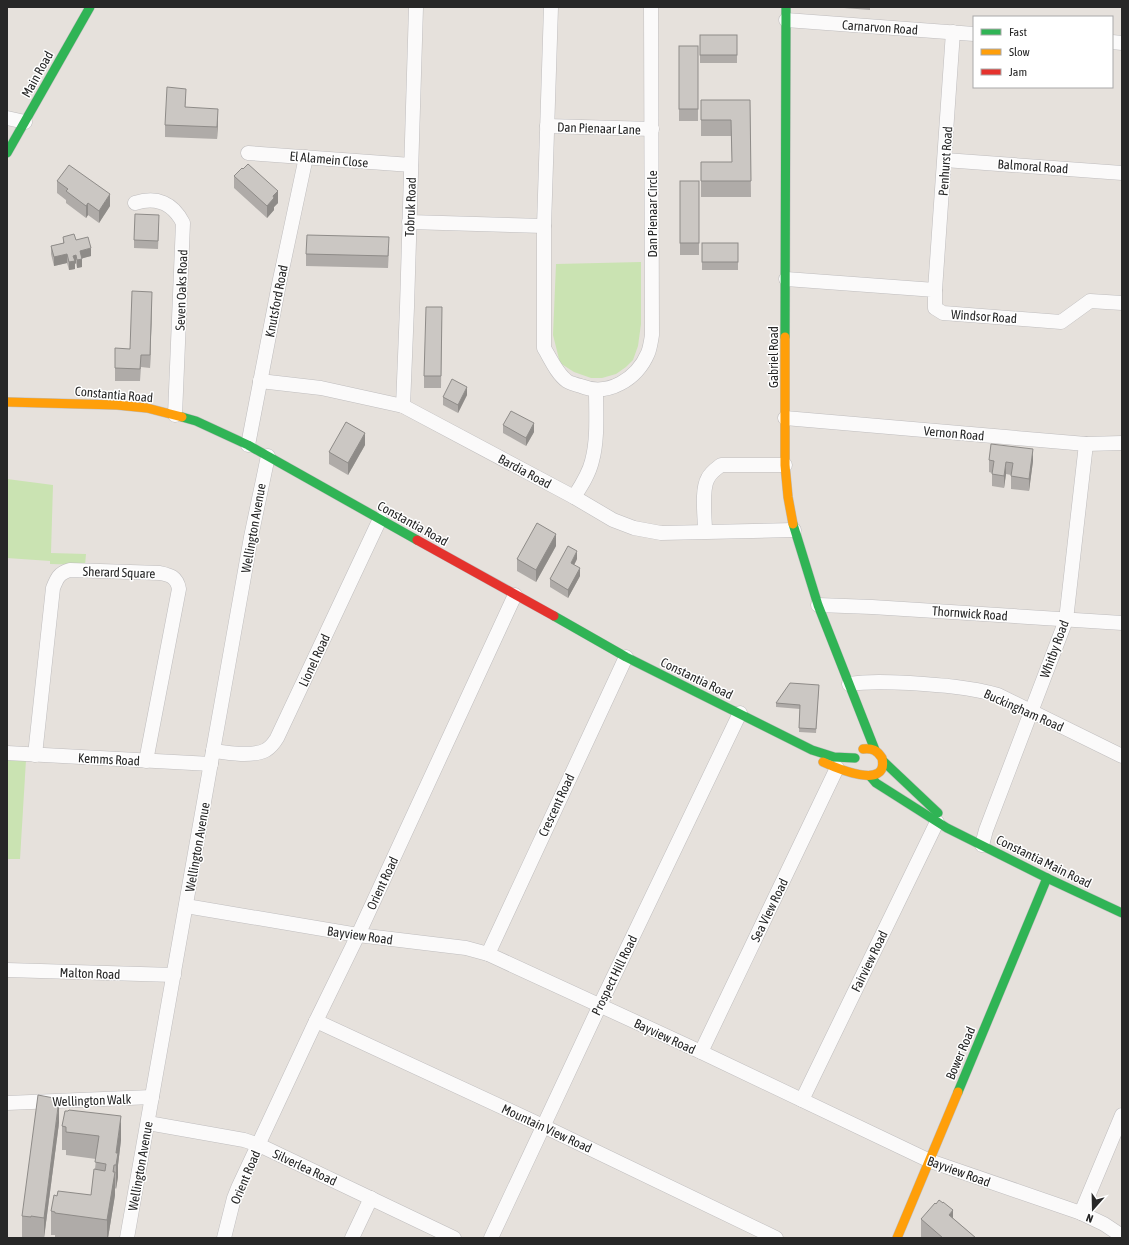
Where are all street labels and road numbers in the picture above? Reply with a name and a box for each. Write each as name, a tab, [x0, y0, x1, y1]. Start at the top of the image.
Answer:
street label: Carnarvon Road	[841, 17, 918, 38]
street label: Main Road	[19, 48, 56, 100]
street label: Dan Pienaar Lane	[557, 120, 641, 137]
street label: Penhurst Road	[936, 126, 955, 196]
street label: El Alamein Close	[289, 149, 369, 170]
street label: Balmoral Road	[997, 157, 1069, 176]
street label: Dan Pienaar Circle	[645, 170, 660, 258]
street label: Tobruk Road	[402, 177, 419, 237]
street label: Seven Oaks Road	[173, 249, 190, 331]
street label: Knutsford Road	[262, 264, 291, 339]
street label: Windsor Road	[951, 307, 1017, 326]
street label: Gabriel Road	[766, 326, 781, 388]
street label: Constantia Road	[74, 384, 154, 405]
street label: Vernon Road	[923, 423, 985, 444]
street label: Bardia Road	[496, 451, 554, 492]
street label: Wellington Avenue	[238, 482, 269, 574]
street label: Constantia Road	[375, 498, 451, 549]
street label: Sherard Square	[82, 564, 156, 581]
street label: Thornwick Road	[932, 603, 1008, 624]
street label: Whitby Road	[1037, 618, 1072, 680]
street label: Lionel Road	[296, 631, 333, 689]
street label: Constantia Road	[658, 655, 735, 702]
street label: Buckingham Road	[982, 686, 1066, 735]
street label: Kemms Road	[78, 750, 140, 769]
street label: Crescent Road	[535, 771, 578, 839]
street label: Wellington Avenue	[182, 801, 213, 893]
street label: Constantia Main Road	[994, 832, 1094, 891]
street label: Orient Road	[364, 854, 401, 912]
street label: Sea View Road	[748, 876, 791, 944]
street label: Bayview Road	[326, 923, 394, 948]
street label: Fairview Road	[848, 928, 891, 994]
street label: Prospect Hill Road	[589, 933, 640, 1018]
street label: Malton Road	[59, 965, 121, 982]
street label: Bayview Road	[632, 1016, 698, 1057]
street label: Bower Road	[943, 1024, 978, 1082]
street label: Wellington Walk	[52, 1092, 132, 1109]
street label: Mountain View Road	[499, 1101, 594, 1156]
street label: Wellington Avenue	[125, 1120, 156, 1212]
street label: Silverlea Road	[271, 1146, 339, 1189]
street label: Orient Road	[227, 1148, 263, 1206]
street label: Bayview Road	[925, 1153, 992, 1190]

